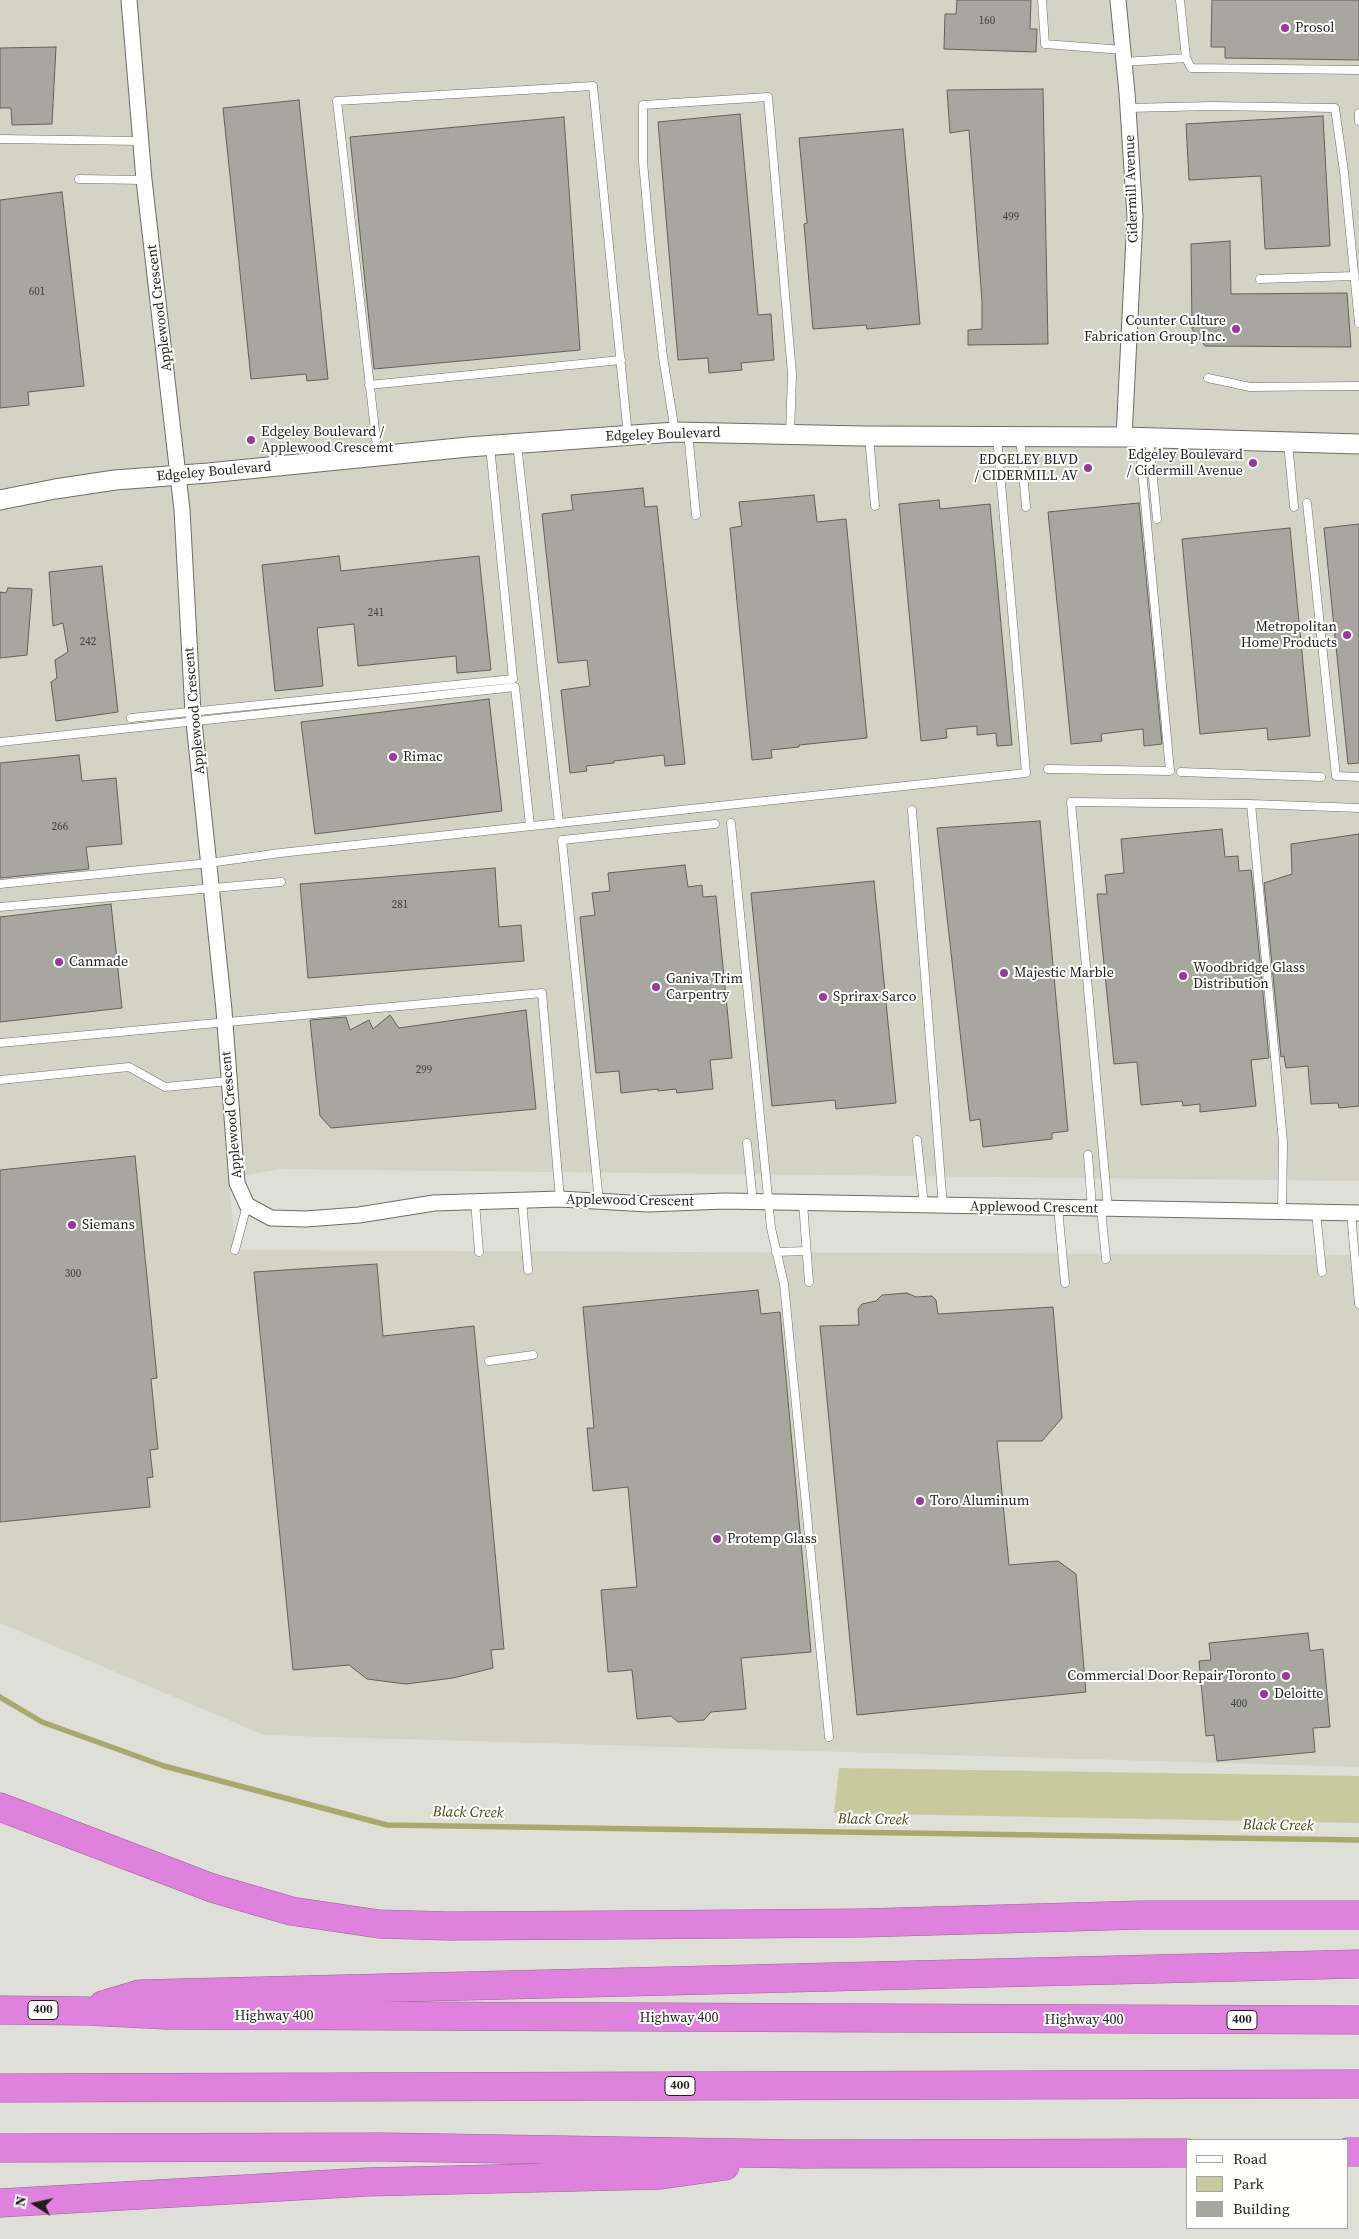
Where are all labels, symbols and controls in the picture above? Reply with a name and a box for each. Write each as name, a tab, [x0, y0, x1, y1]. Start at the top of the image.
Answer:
house number: 160	[979, 14, 995, 28]
place label: Prosol	[1295, 20, 1334, 36]
marker: Prosol	[1279, 22, 1291, 34]
street label: Cidermill Avenue	[1122, 135, 1142, 243]
house number: 499	[1003, 210, 1019, 224]
street label: Applewood Crescent	[144, 244, 176, 372]
house number: 601	[29, 285, 45, 299]
place label: Counter Culture Fabrication Group Inc.	[1084, 313, 1226, 346]
marker: Counter Culture Fabrication Group Inc.	[1230, 323, 1242, 335]
place label: Edgeley Boulevard / Applewood Crescemt	[261, 424, 393, 457]
street label: Edgeley Boulevard	[605, 425, 721, 445]
marker: Edgeley Boulevard / Applewood Crescemt	[245, 434, 257, 446]
place label: Edgeley Boulevard / Cidermill Avenue	[1127, 447, 1243, 480]
place label: EDGELEY BLVD / CIDERMILL AV	[974, 452, 1078, 484]
marker: Edgeley Boulevard / Cidermill Avenue	[1247, 457, 1259, 469]
street label: Edgeley Boulevard	[156, 459, 272, 485]
marker: EDGELEY BLVD / CIDERMILL AV	[1082, 462, 1094, 474]
house number: 241	[368, 606, 384, 620]
place label: Metropolitan Home Products	[1241, 619, 1337, 652]
marker: Metropolitan Home Products	[1341, 629, 1353, 641]
house number: 242	[80, 635, 96, 649]
street label: Applewood Crescent	[181, 647, 209, 775]
place label: Rimac	[403, 749, 443, 765]
marker: Rimac	[387, 751, 399, 763]
house number: 266	[52, 820, 68, 834]
house number: 281	[392, 898, 408, 912]
place label: Canmade	[69, 954, 128, 970]
marker: Canmade	[53, 956, 65, 968]
place label: Woodbridge Glass Distribution	[1193, 960, 1305, 992]
place label: Majestic Marble	[1014, 965, 1114, 981]
marker: Majestic Marble	[998, 967, 1010, 979]
marker: Woodbridge Glass Distribution	[1177, 970, 1189, 982]
place label: Ganiva Trim Carpentry	[666, 971, 743, 1004]
marker: Ganiva Trim Carpentry	[650, 981, 662, 993]
place label: Sprirax Sarco	[833, 989, 916, 1005]
marker: Sprirax Sarco	[817, 991, 829, 1003]
street label: Applewood Crescent	[218, 1051, 246, 1179]
house number: 299	[416, 1063, 432, 1077]
street label: Applewood Crescent	[566, 1191, 694, 1211]
street label: Applewood Crescent	[970, 1198, 1098, 1218]
place label: Siemans	[82, 1217, 135, 1233]
marker: Siemans	[66, 1219, 78, 1231]
house number: 300	[65, 1267, 81, 1281]
place label: Toro Aluminum	[930, 1493, 1029, 1509]
marker: Toro Aluminum	[914, 1495, 926, 1507]
place label: Protemp Glass	[727, 1531, 817, 1547]
marker: Protemp Glass	[711, 1533, 723, 1545]
place label: Commercial Door Repair Toronto	[1067, 1668, 1276, 1684]
marker: Commercial Door Repair Toronto	[1280, 1670, 1292, 1682]
place label: Deloitte	[1274, 1686, 1323, 1702]
marker: Deloitte	[1258, 1688, 1270, 1700]
house number: 400	[1231, 1697, 1247, 1711]
water label: Black Creek	[432, 1803, 504, 1823]
water label: Black Creek	[837, 1810, 909, 1830]
water label: Black Creek	[1242, 1816, 1314, 1836]
road number: 400	[28, 2000, 58, 2020]
street label: Highway 400	[234, 2008, 314, 2024]
street label: Highway 400	[639, 2010, 719, 2026]
road number: 400	[1227, 2010, 1257, 2030]
street label: Highway 400	[1044, 2012, 1124, 2028]
road number: 400	[665, 2076, 695, 2096]
legend	[1186, 2139, 1349, 2229]
text: Road	[1233, 2148, 1267, 2169]
text: Park	[1233, 2173, 1264, 2194]
north arrow	[10, 2179, 60, 2229]
text: N	[9, 2195, 31, 2208]
text: Building	[1233, 2198, 1290, 2219]

